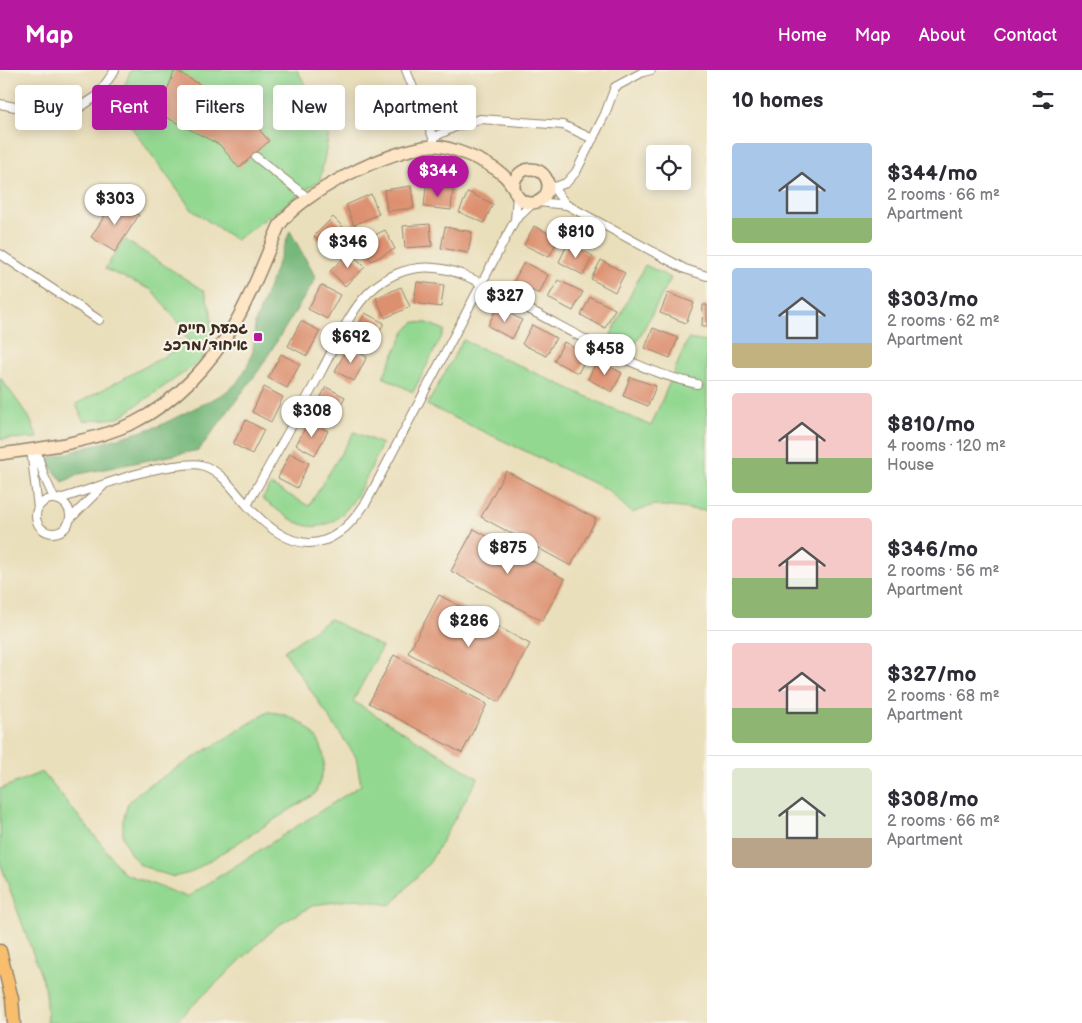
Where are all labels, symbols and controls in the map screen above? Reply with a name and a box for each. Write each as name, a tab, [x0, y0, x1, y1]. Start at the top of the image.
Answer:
text: Map	[25, 21, 73, 50]
text: Home	[778, 25, 827, 46]
text: Map	[855, 25, 891, 46]
text: About	[919, 25, 966, 46]
text: Contact	[994, 25, 1057, 46]
chip: Buy	[15, 85, 82, 130]
chip: Rent	[92, 85, 167, 130]
chip: Filters	[177, 85, 263, 130]
chip: New	[273, 85, 345, 130]
chip: Apartment	[355, 85, 476, 130]
icon: filters	[1029, 86, 1057, 114]
text: 10 homes	[732, 88, 823, 113]
map controls	[646, 145, 691, 190]
button: locate	[646, 145, 691, 190]
pin: $344	[408, 156, 468, 198]
text: $344/mo	[887, 161, 978, 186]
text: $344	[419, 162, 457, 181]
icon: home	[772, 163, 832, 223]
pin: $303	[85, 184, 145, 226]
text: 2 rooms · 66 m²	[887, 186, 1000, 205]
text: $303	[95, 190, 135, 209]
text: Apartment	[887, 205, 963, 224]
pin: $810	[546, 216, 606, 259]
text: $810	[558, 223, 594, 242]
pin: $346	[318, 226, 378, 269]
text: $346	[328, 233, 368, 252]
pin: $327	[475, 280, 535, 323]
text: $327	[486, 287, 524, 306]
text: $303/mo	[887, 287, 978, 312]
icon: home	[772, 288, 832, 348]
text: 2 rooms · 62 m²	[887, 312, 1000, 331]
place label: גבעת חיים איחוד/מרכז	[163, 319, 248, 355]
pin: $692	[321, 322, 381, 364]
text: $692	[331, 328, 371, 347]
marker: גבעת חיים איחוד/מרכז	[252, 331, 264, 343]
text: Apartment	[887, 331, 963, 350]
pin: $458	[575, 334, 635, 376]
text: $458	[586, 340, 624, 359]
pin: $308	[282, 396, 342, 438]
text: $308	[292, 402, 332, 421]
text: $810/mo	[887, 412, 975, 437]
icon: home	[772, 413, 832, 473]
text: 4 rooms · 120 m²	[887, 437, 1006, 456]
text: House	[887, 456, 934, 475]
pin: $875	[478, 532, 538, 575]
text: $346/mo	[887, 537, 978, 562]
icon: home	[772, 538, 832, 598]
text: $875	[489, 539, 527, 558]
text: 2 rooms · 56 m²	[887, 562, 999, 581]
text: Apartment	[887, 581, 963, 600]
pin: $286	[439, 606, 499, 648]
text: $286	[449, 612, 489, 631]
text: $327/mo	[887, 662, 976, 687]
icon: home	[772, 663, 832, 723]
text: 2 rooms · 68 m²	[887, 687, 1000, 706]
text: Apartment	[887, 706, 963, 725]
text: $308/mo	[887, 787, 979, 812]
icon: home	[772, 788, 832, 848]
text: 2 rooms · 66 m²	[887, 812, 1000, 831]
text: Apartment	[887, 831, 963, 850]

